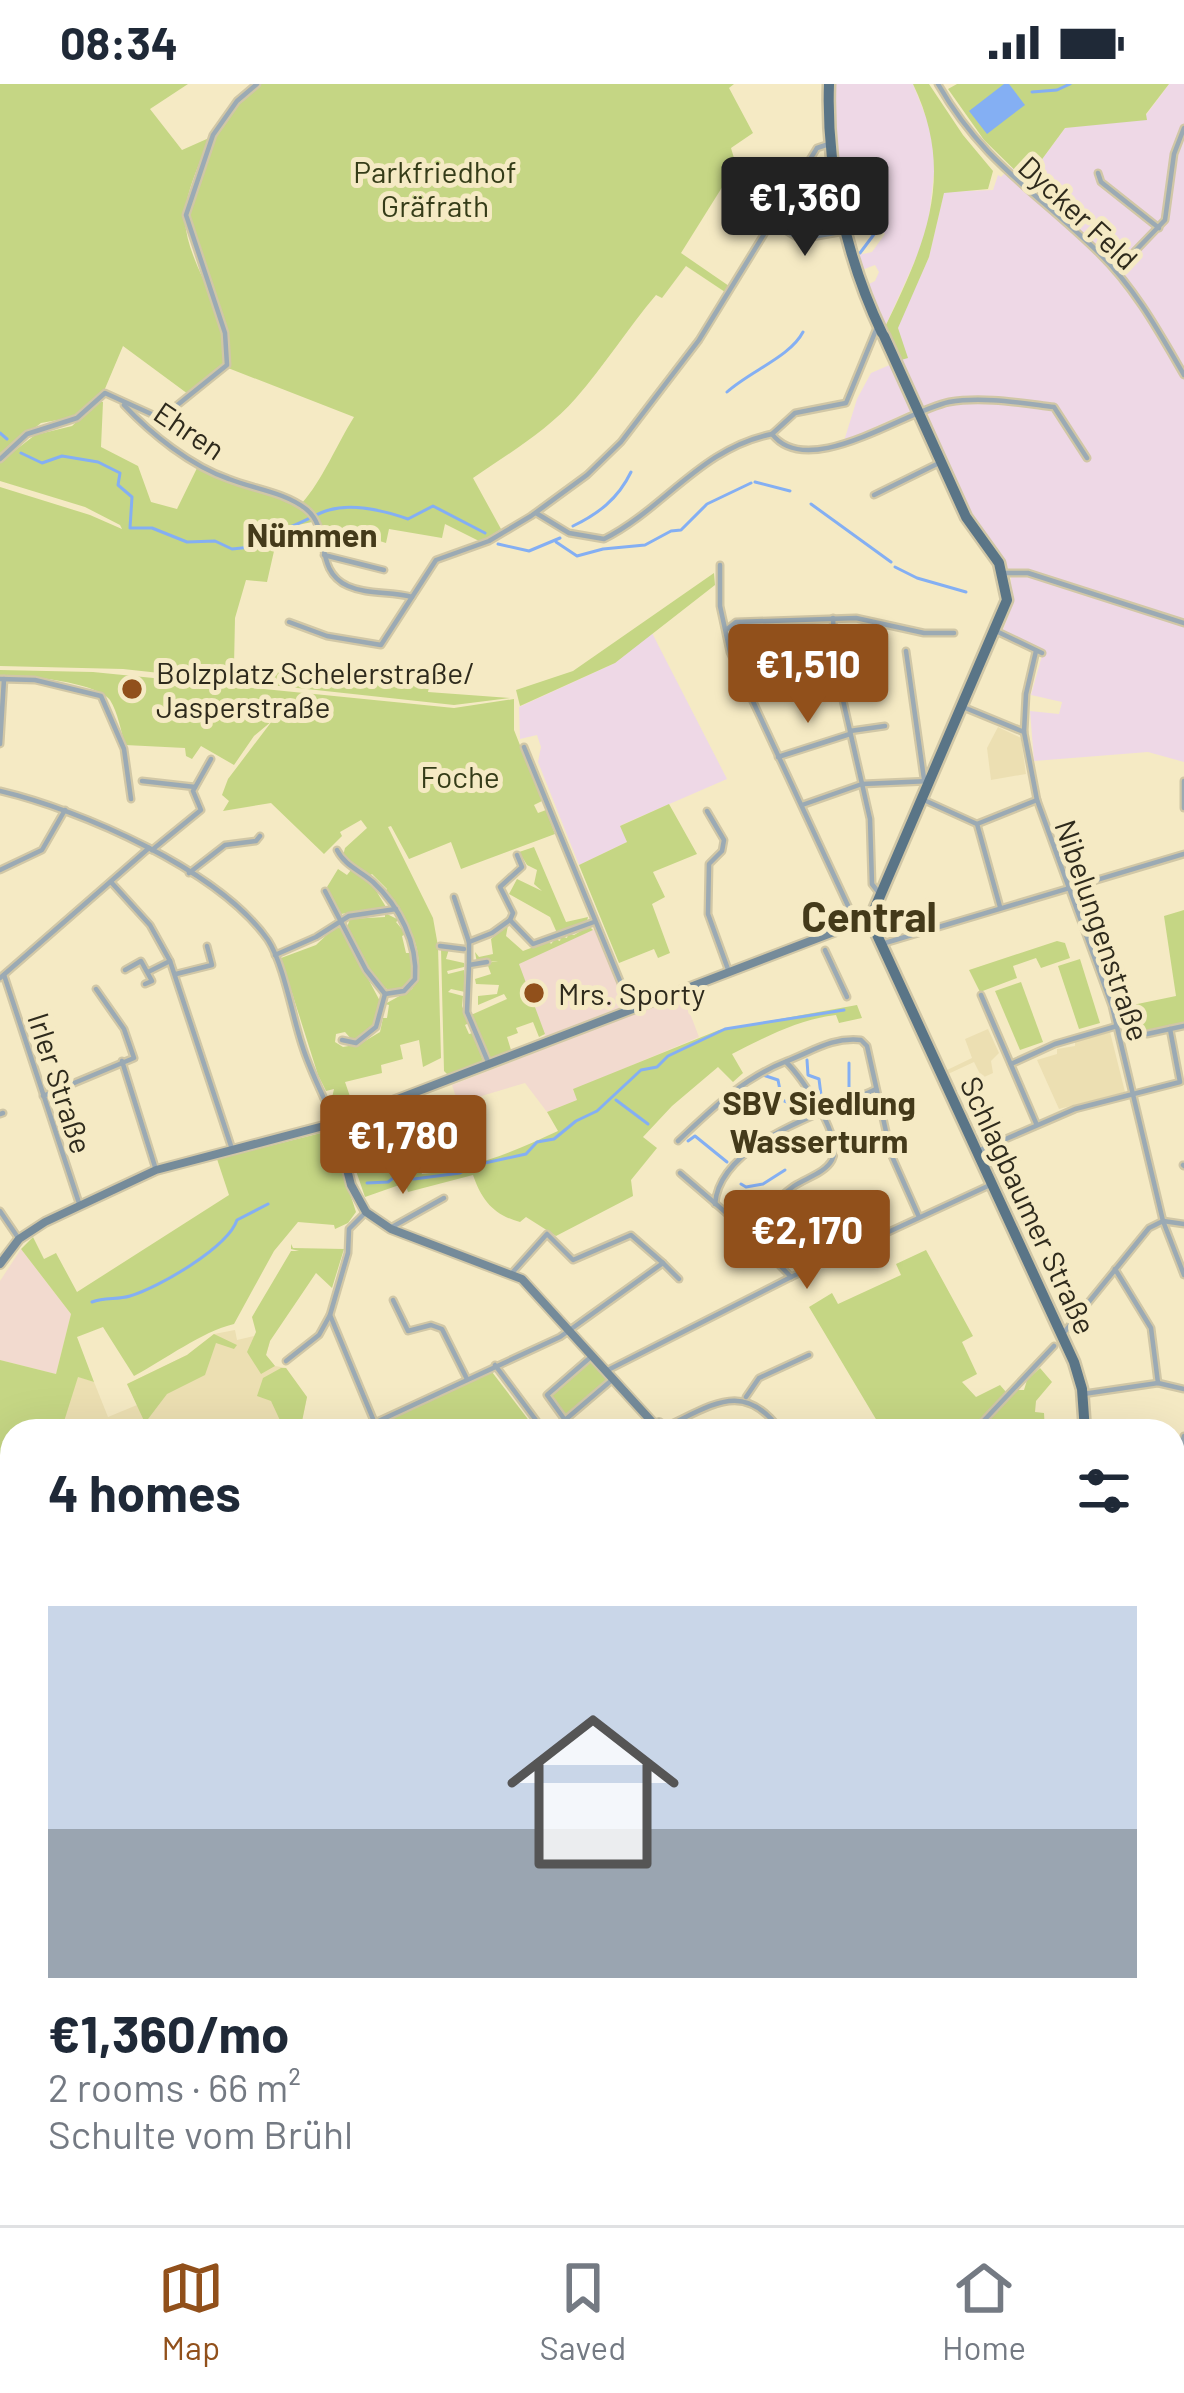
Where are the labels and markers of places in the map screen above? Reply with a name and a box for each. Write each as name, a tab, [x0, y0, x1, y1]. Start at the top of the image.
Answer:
pin: €1,360	[707, 157, 903, 259]
pin: €1,510	[710, 624, 906, 726]
place label: Bolzplatz Schelerstraße/ Jasperstraße	[156, 654, 475, 724]
marker: Bolzplatz Schelerstraße/ Jasperstraße	[119, 676, 145, 702]
place label: Mrs. Sporty	[558, 975, 706, 1011]
marker: Mrs. Sporty	[521, 980, 547, 1006]
pin: €1,780	[305, 1095, 501, 1197]
pin: €2,170	[709, 1190, 905, 1292]

